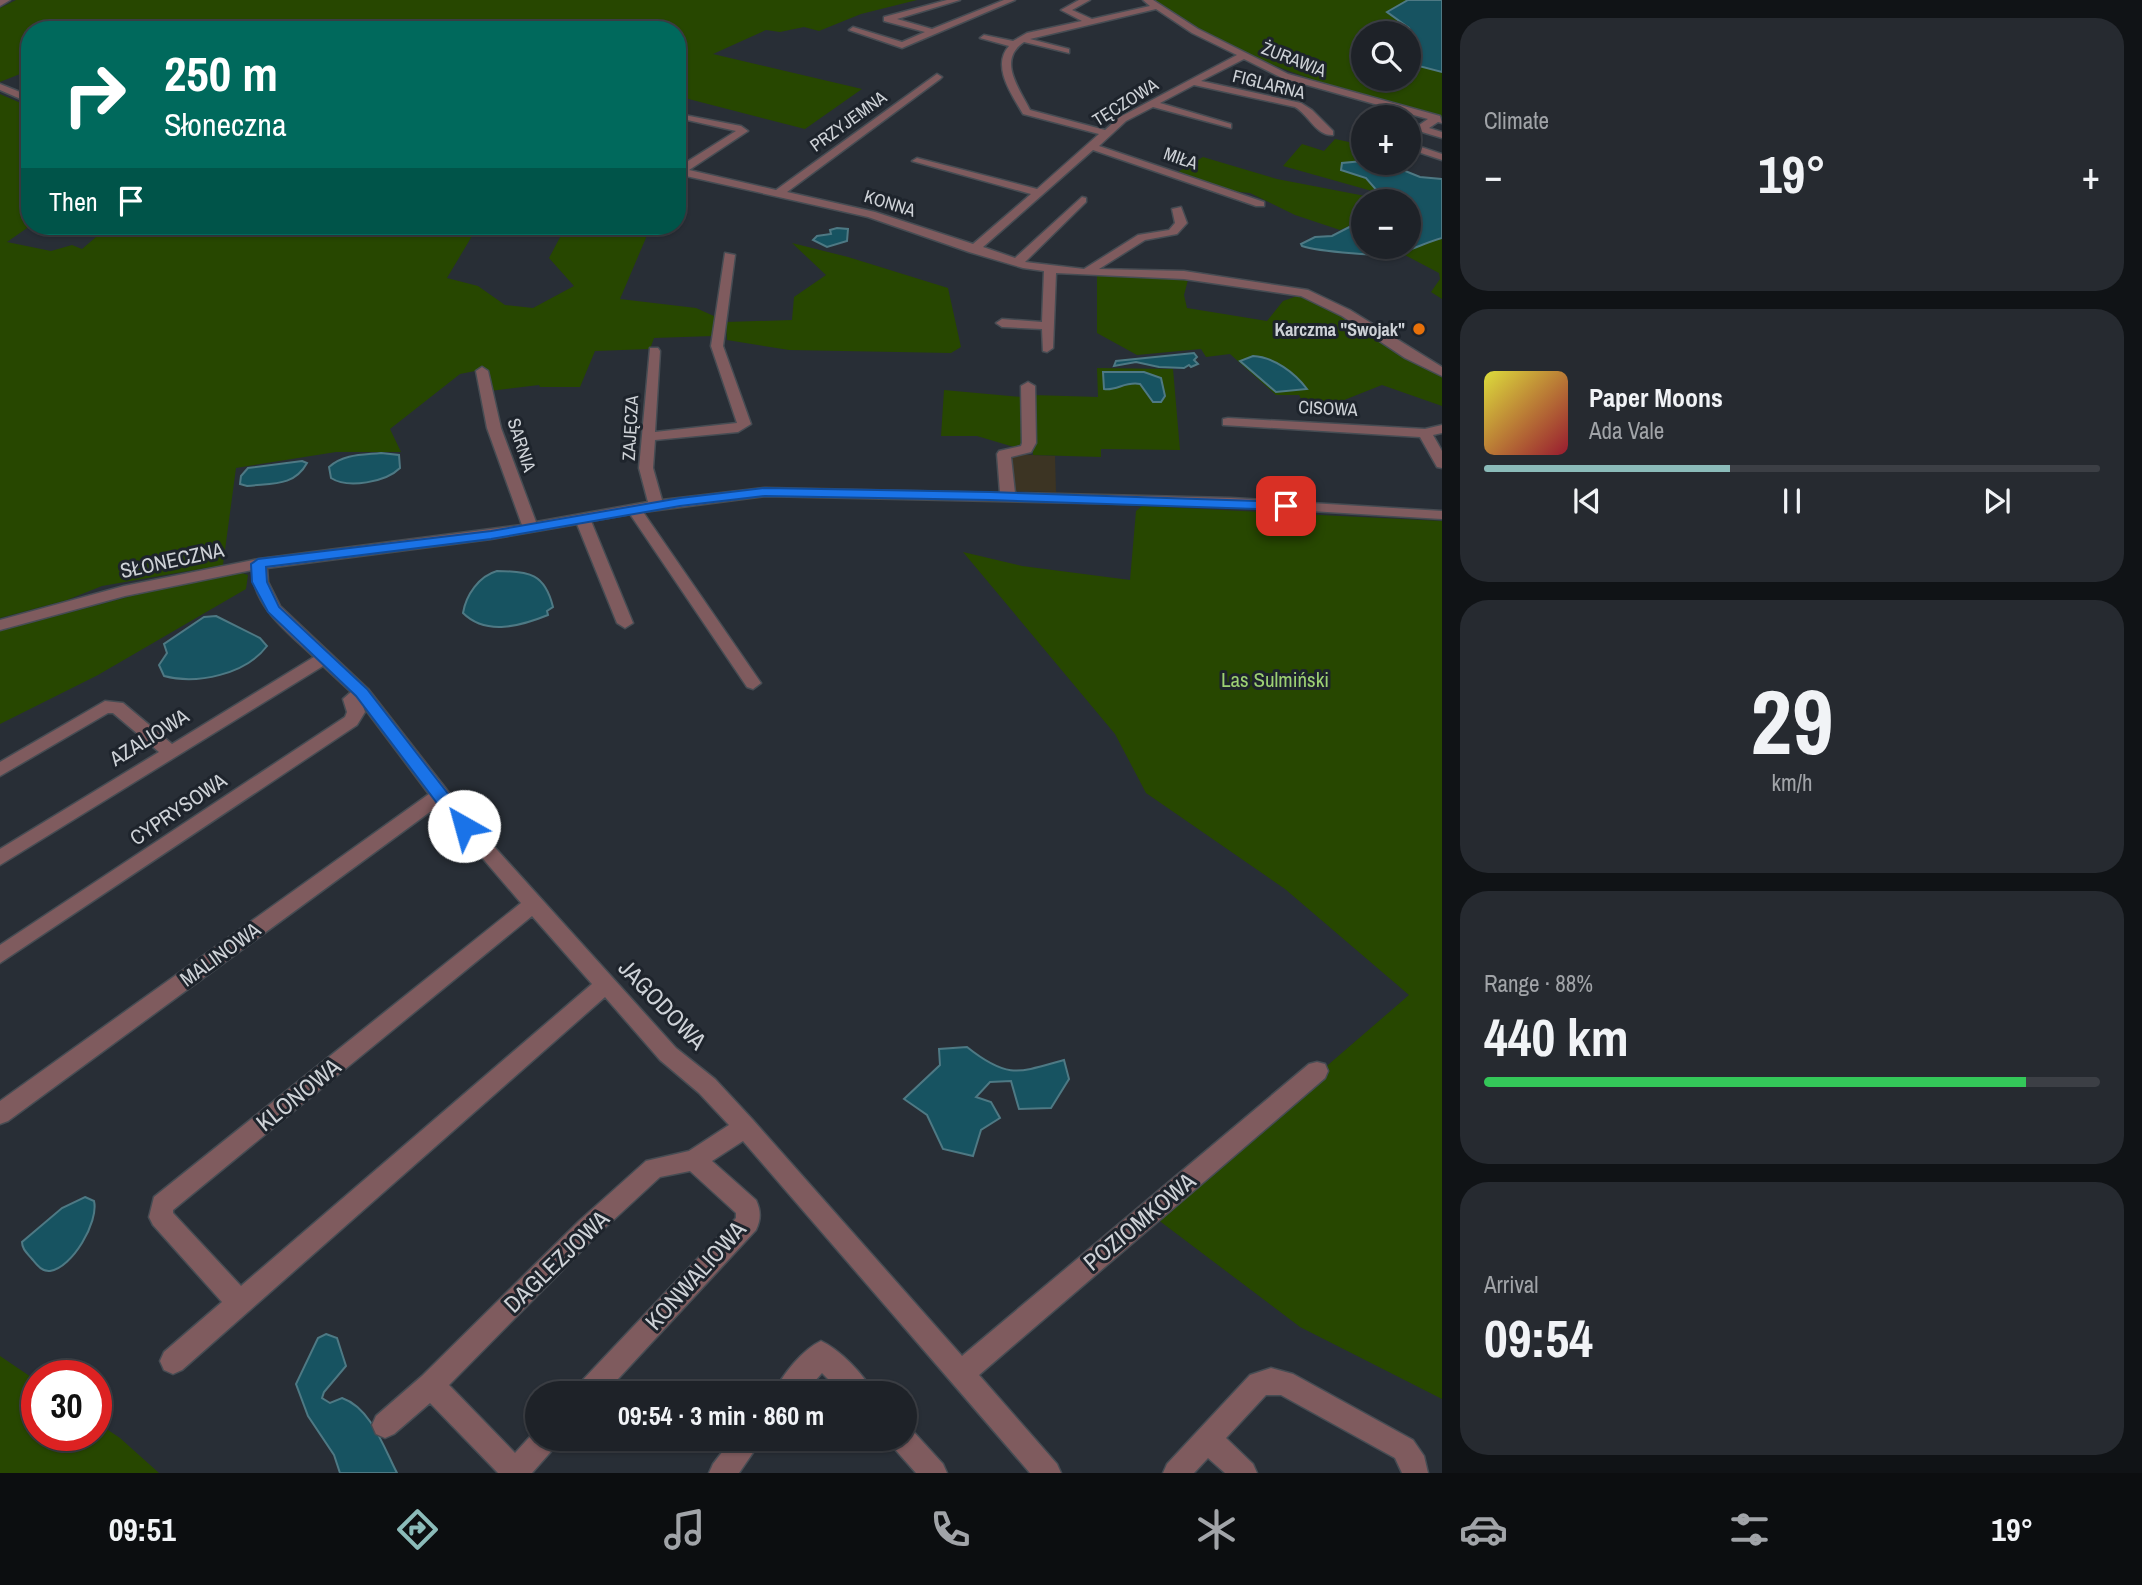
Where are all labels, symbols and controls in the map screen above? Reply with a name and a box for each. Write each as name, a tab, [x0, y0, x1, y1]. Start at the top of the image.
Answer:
map controls	[1351, 21, 1421, 259]
button: search	[1351, 21, 1421, 91]
street label: ŻURAWIA	[1258, 35, 1330, 83]
text: 250 m	[164, 40, 278, 106]
icon: right	[49, 49, 140, 140]
street label: FIGLARNA	[1230, 63, 1308, 105]
street label: TĘCZOWA	[1087, 72, 1163, 132]
street label: PRZYJEMNA	[804, 85, 892, 157]
text: Słoneczna	[164, 103, 287, 146]
button: +	[1351, 105, 1421, 175]
text: Climate	[1484, 105, 1549, 136]
text: 19°	[1758, 139, 1826, 209]
street label: MIŁA	[1161, 141, 1202, 175]
text: −	[1484, 150, 1502, 201]
text: +	[2082, 150, 2100, 201]
icon: arrive	[112, 182, 150, 220]
street label: KONNA	[861, 183, 919, 223]
text: Then	[49, 184, 98, 219]
button: −	[1351, 189, 1421, 259]
place label: Karczma "Swojak"	[1275, 317, 1405, 342]
marker: Karczma "Swojak"	[1411, 321, 1427, 337]
text: Paper Moons	[1589, 380, 1723, 415]
street label: ZAJĘCZA	[616, 394, 644, 461]
street label: CISOWA	[1298, 394, 1358, 422]
street label: SARNIA	[502, 415, 542, 475]
text: Ada Vale	[1589, 415, 1664, 446]
pin	[1256, 476, 1316, 536]
icon: previous	[1568, 482, 1606, 520]
icon: pause	[1773, 482, 1811, 520]
icon: next	[1978, 482, 2016, 520]
icon: arrive	[1267, 487, 1305, 525]
street label: SŁONECZNA	[118, 535, 227, 585]
text: 29	[1751, 660, 1834, 782]
park label: Las Sulmiński	[1221, 665, 1329, 694]
street label: AZALIOWA	[103, 701, 195, 773]
street label: CYPRYSOWA	[124, 766, 233, 852]
text: km/h	[1772, 767, 1812, 798]
position arrow	[427, 789, 501, 863]
street label: MALINOWA	[174, 915, 267, 993]
street label: JAGODOWA	[612, 952, 715, 1057]
text: Range · 88%	[1484, 968, 1593, 999]
text: 440 km	[1484, 1002, 1629, 1072]
street label: KLONOWA	[249, 1050, 348, 1138]
street label: POZIOMKOWA	[1076, 1164, 1202, 1277]
street label: DAGLEZJOWA	[496, 1202, 616, 1319]
street label: KONWALIOWA	[637, 1213, 753, 1336]
text: Arrival	[1484, 1269, 1539, 1300]
text: 09:54	[1484, 1303, 1593, 1373]
speed limit sign: 30	[21, 1360, 112, 1451]
text: 09:54 · 3 min · 860 m	[618, 1398, 824, 1433]
icon: directions	[393, 1505, 442, 1554]
icon: music	[660, 1505, 709, 1554]
icon: phone	[926, 1505, 975, 1554]
icon: climate	[1192, 1505, 1241, 1554]
icon: car	[1459, 1505, 1508, 1554]
icon: filters	[1725, 1505, 1774, 1554]
text: 09:51	[109, 1508, 176, 1551]
text: 19°	[1991, 1508, 2033, 1551]

